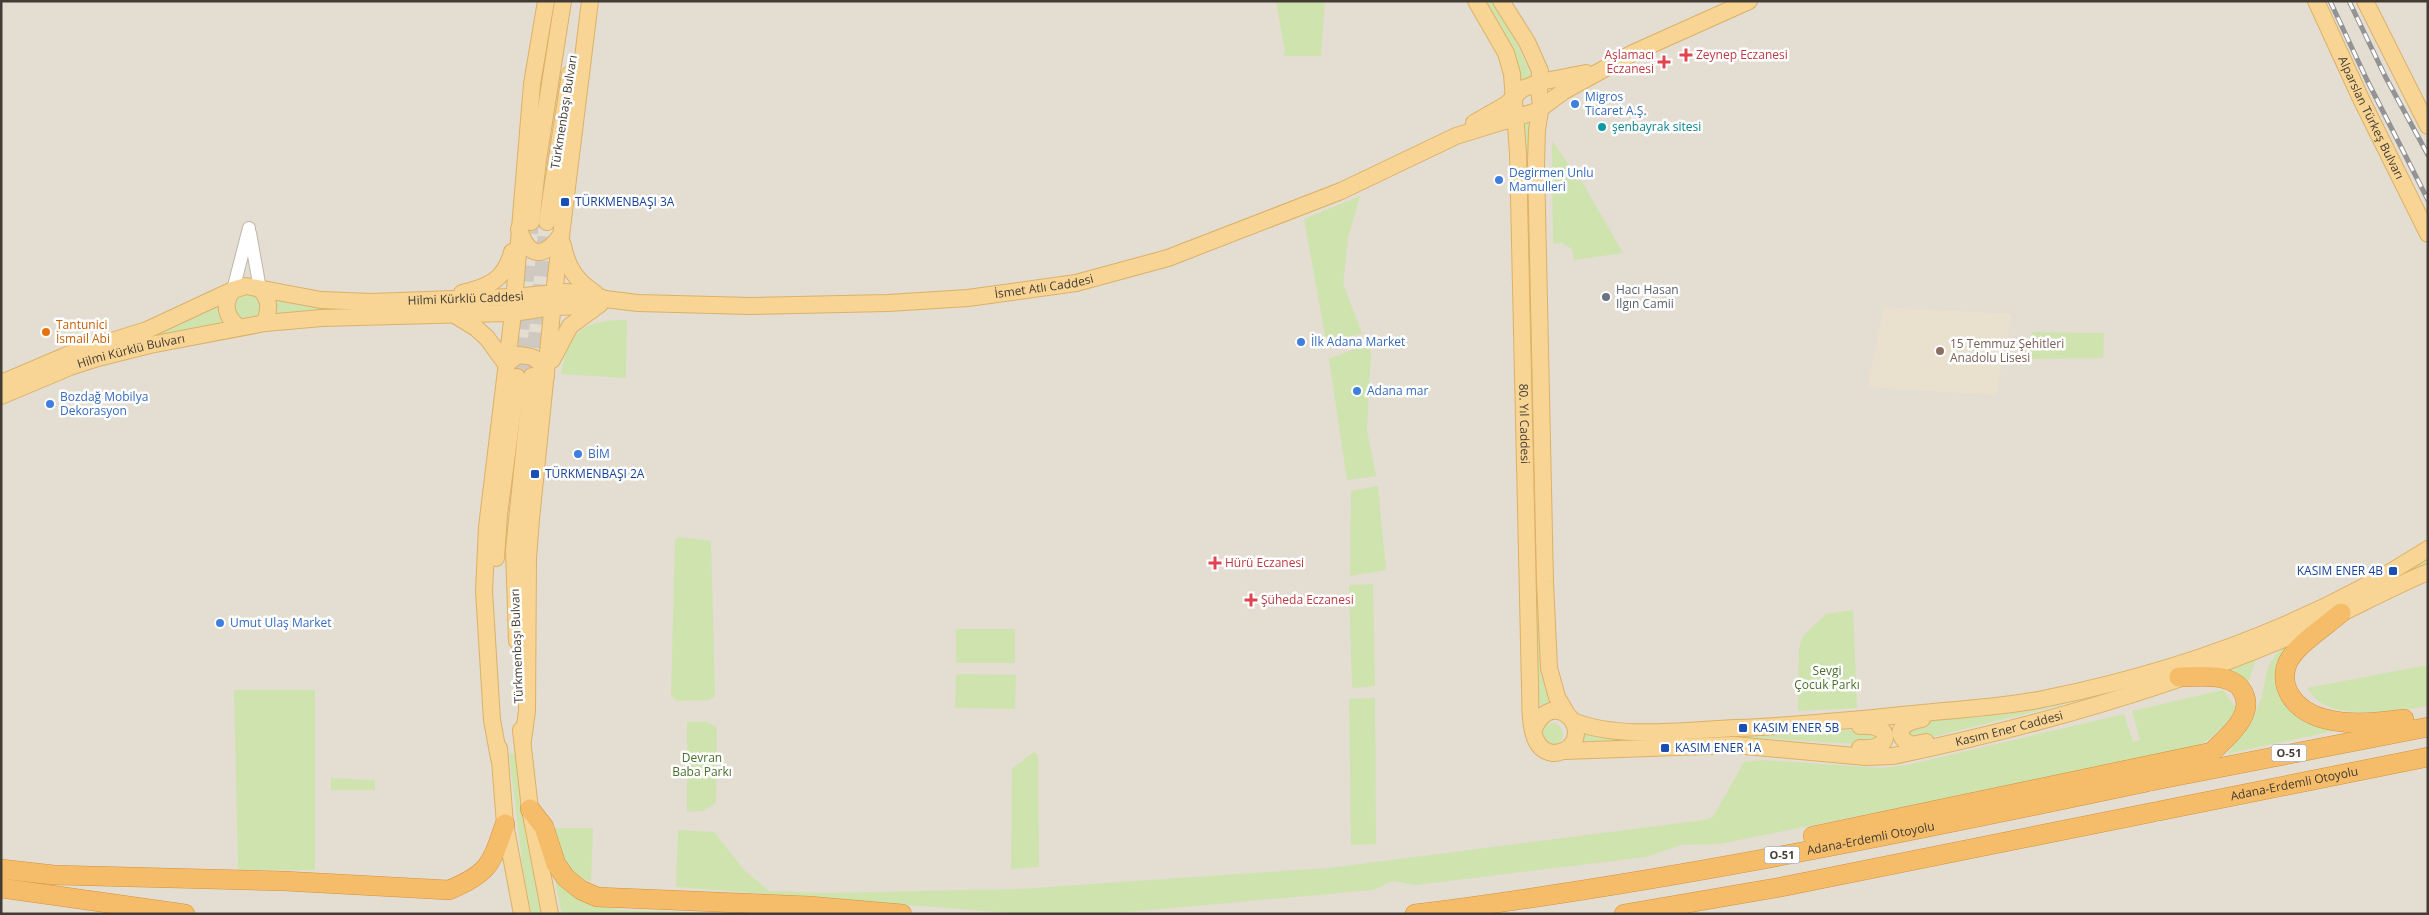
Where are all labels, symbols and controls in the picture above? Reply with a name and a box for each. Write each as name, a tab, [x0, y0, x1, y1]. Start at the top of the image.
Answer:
place label: Aşlamacı Eczanesi	[1604, 46, 1654, 77]
place label: Zeynep Eczanesi	[1696, 46, 1788, 63]
marker: Zeynep Eczanesi	[1680, 49, 1692, 61]
street label: Alparslan Türkeş Bulvarı	[2334, 53, 2408, 182]
street label: Türkmenbaşı Bulvarı	[546, 54, 581, 170]
marker: Aşlamacı Eczanesi	[1658, 56, 1670, 68]
place label: Migros Ticaret A.Ş.	[1585, 88, 1647, 119]
marker: Migros Ticaret A.Ş.	[1569, 98, 1581, 110]
place label: şenbayrak sitesi	[1612, 118, 1701, 135]
marker: şenbayrak sitesi	[1596, 121, 1608, 133]
place label: Degirmen Unlu Mamulleri	[1509, 164, 1594, 195]
marker: Degirmen Unlu Mamulleri	[1493, 174, 1505, 186]
place label: TÜRKMENBAŞI 3A	[575, 193, 675, 210]
marker: TÜRKMENBAŞI 3A	[559, 196, 571, 208]
street label: İsmet Atlı Caddesi	[993, 270, 1095, 302]
place label: Hacı Hasan Ilgın Camii	[1616, 281, 1679, 312]
street label: Hilmi Kürklü Caddesi	[407, 287, 524, 309]
marker: Hacı Hasan Ilgın Camii	[1600, 291, 1612, 303]
place label: Tantunici İsmail Abi	[56, 316, 110, 347]
marker: Tantunici İsmail Abi	[40, 326, 52, 338]
street label: Hilmi Kürklü Bulvarı	[75, 330, 186, 372]
place label: İlk Adana Market	[1311, 333, 1405, 350]
place label: 15 Temmuz Şehitleri Anadolu Lisesi	[1950, 335, 2064, 366]
marker: İlk Adana Market	[1295, 336, 1307, 348]
marker: 15 Temmuz Şehitleri Anadolu Lisesi	[1934, 345, 1946, 357]
place label: Adana mar	[1367, 382, 1429, 399]
street label: 80. Yıl Caddesi	[1515, 383, 1534, 464]
marker: Adana mar	[1351, 385, 1363, 397]
place label: Bozdağ Mobilya Dekorasyon	[60, 388, 148, 419]
marker: Bozdağ Mobilya Dekorasyon	[44, 398, 56, 410]
place label: BİM	[588, 445, 610, 462]
marker: BİM	[572, 448, 584, 460]
place label: TÜRKMENBAŞI 2A	[545, 465, 645, 482]
marker: TÜRKMENBAŞI 2A	[529, 468, 541, 480]
place label: Hürü Eczanesi	[1225, 554, 1304, 571]
marker: Hürü Eczanesi	[1209, 557, 1221, 569]
place label: KASIM ENER 4B	[2297, 562, 2383, 579]
marker: KASIM ENER 4B	[2387, 565, 2399, 577]
street label: Türkmenbaşı Bulvarı	[506, 588, 527, 704]
place label: Şüheda Eczanesi	[1261, 591, 1354, 608]
marker: Şüheda Eczanesi	[1245, 594, 1257, 606]
place label: Umut Ulaş Market	[230, 614, 332, 631]
marker: Umut Ulaş Market	[214, 617, 226, 629]
park label: Sevgi Çocuk Parkı	[1794, 662, 1860, 693]
street label: Kasım Ener Caddesi	[1954, 706, 2065, 750]
place label: KASIM ENER 5B	[1753, 719, 1840, 736]
marker: KASIM ENER 5B	[1737, 722, 1749, 734]
place label: KASIM ENER 1A	[1675, 739, 1762, 756]
marker: KASIM ENER 1A	[1659, 742, 1671, 754]
road number: O-51	[2272, 744, 2306, 761]
park label: Devran Baba Parkı	[672, 749, 732, 780]
street label: Adana-Erdemli Otoyolu	[2229, 762, 2360, 804]
street label: Adana-Erdemli Otoyolu	[1805, 817, 1936, 859]
road number: O-51	[1764, 846, 1800, 864]

